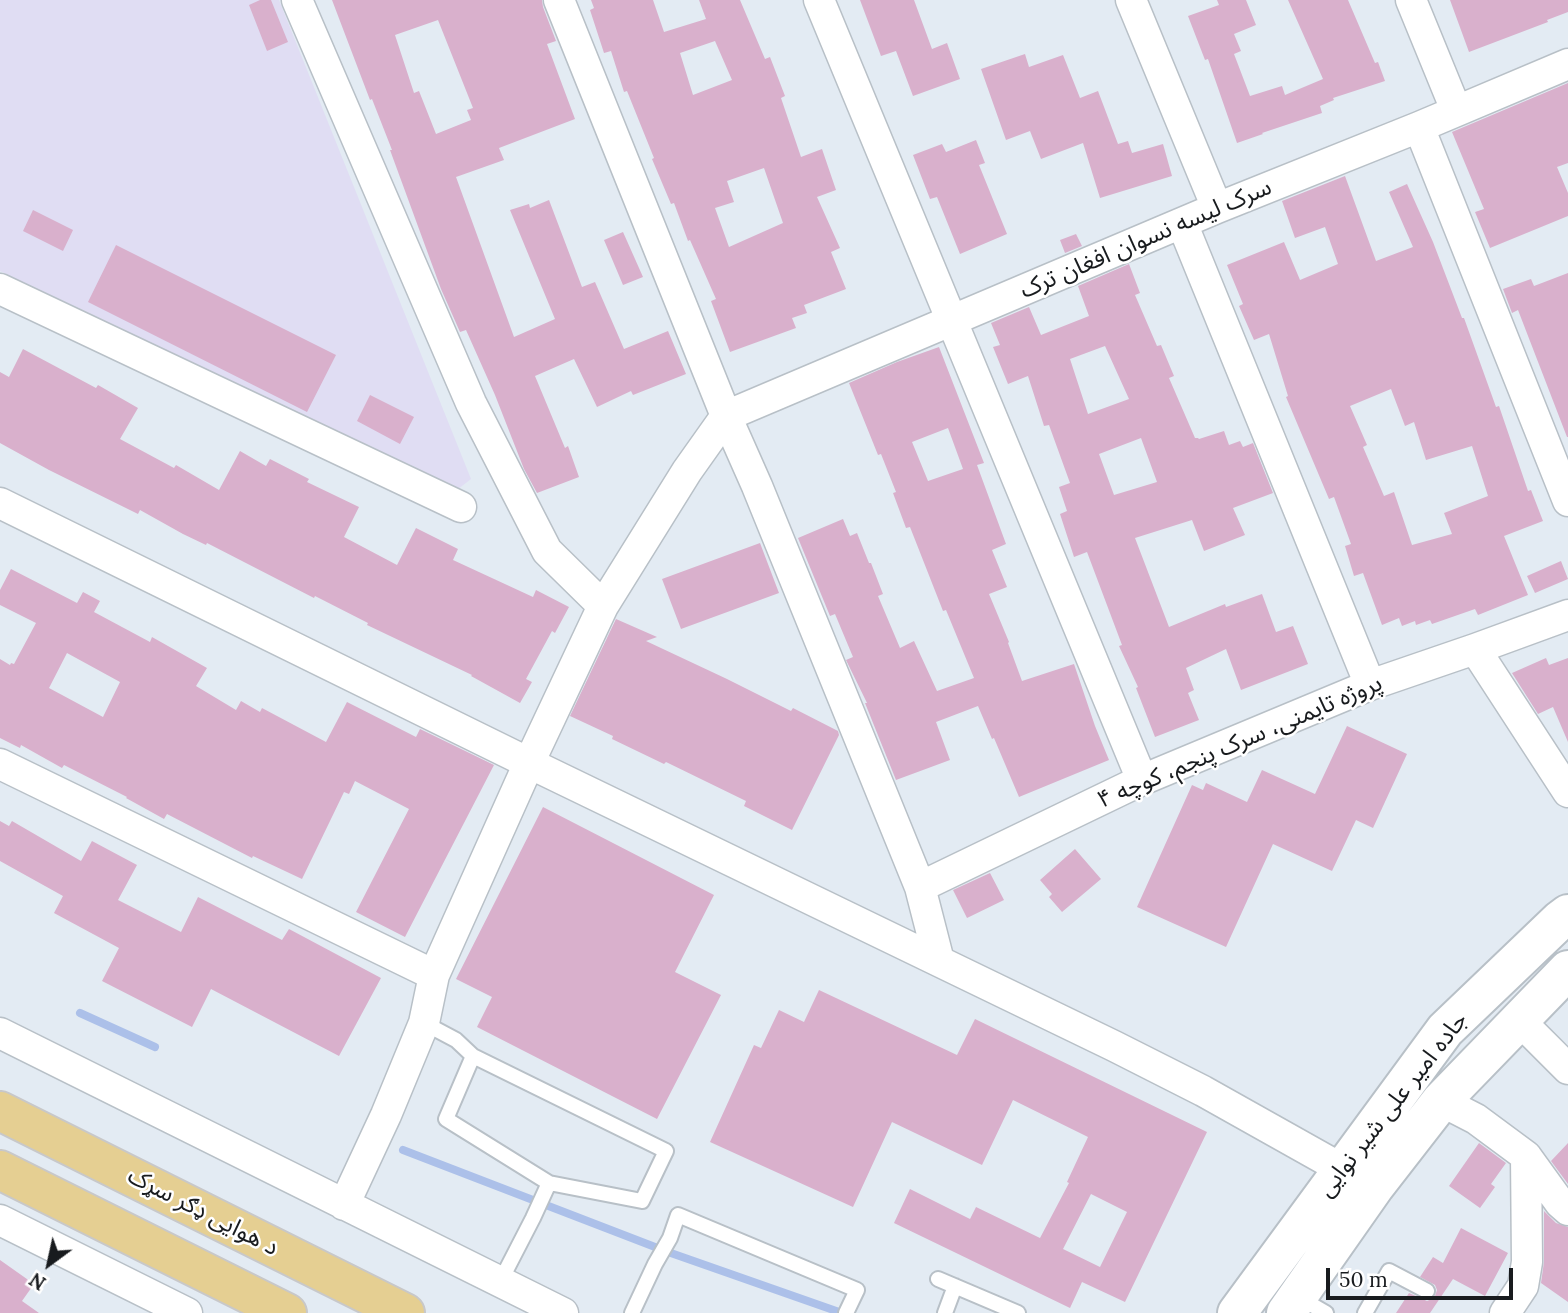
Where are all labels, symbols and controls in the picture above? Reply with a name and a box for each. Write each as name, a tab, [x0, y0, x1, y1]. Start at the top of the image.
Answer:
street label: سرک لیسه نسوان افغان‌ ترک	[1016, 173, 1276, 305]
street label: پروژه تایمنی، سرک پنجم، کوچه ۴	[1093, 669, 1387, 815]
street label: جاده امیر علی شیر نوایی	[1312, 1007, 1474, 1203]
street label: د هوایی ډګر سړک	[123, 1162, 283, 1262]
north arrow	[14, 1229, 84, 1299]
scale bar	[1330, 1254, 1517, 1298]
text: 50 m	[1339, 1266, 1388, 1293]
text: N	[25, 1268, 50, 1296]

